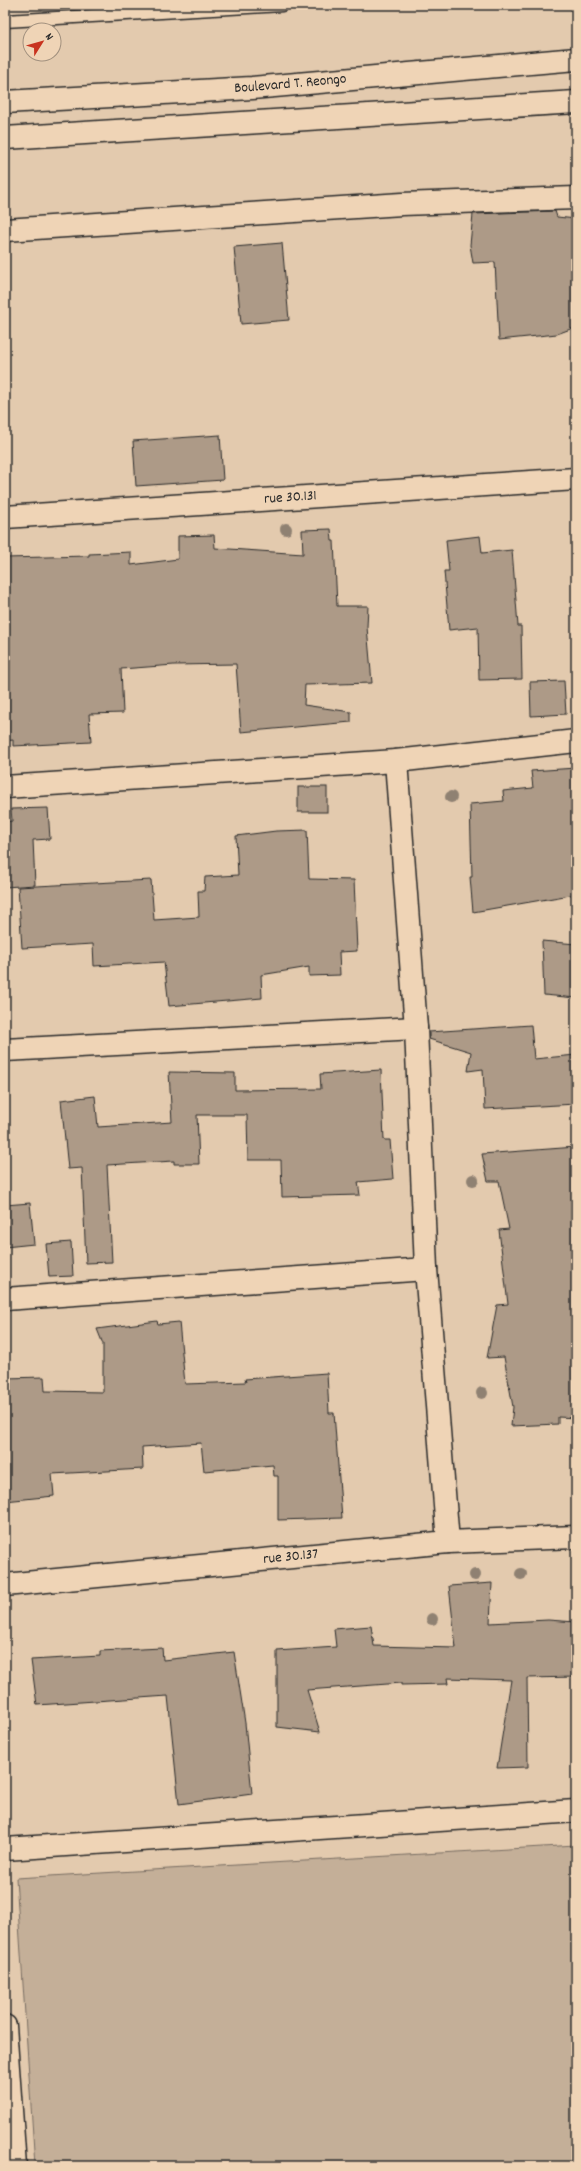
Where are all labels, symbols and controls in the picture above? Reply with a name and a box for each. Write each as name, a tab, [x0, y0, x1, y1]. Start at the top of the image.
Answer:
north arrow	[22, 22, 62, 62]
text: N	[40, 30, 57, 45]
street label: Boulevard T. Reongo	[234, 69, 348, 100]
street label: rue 30.131	[263, 485, 317, 511]
street label: rue 30.137	[262, 1544, 319, 1571]

